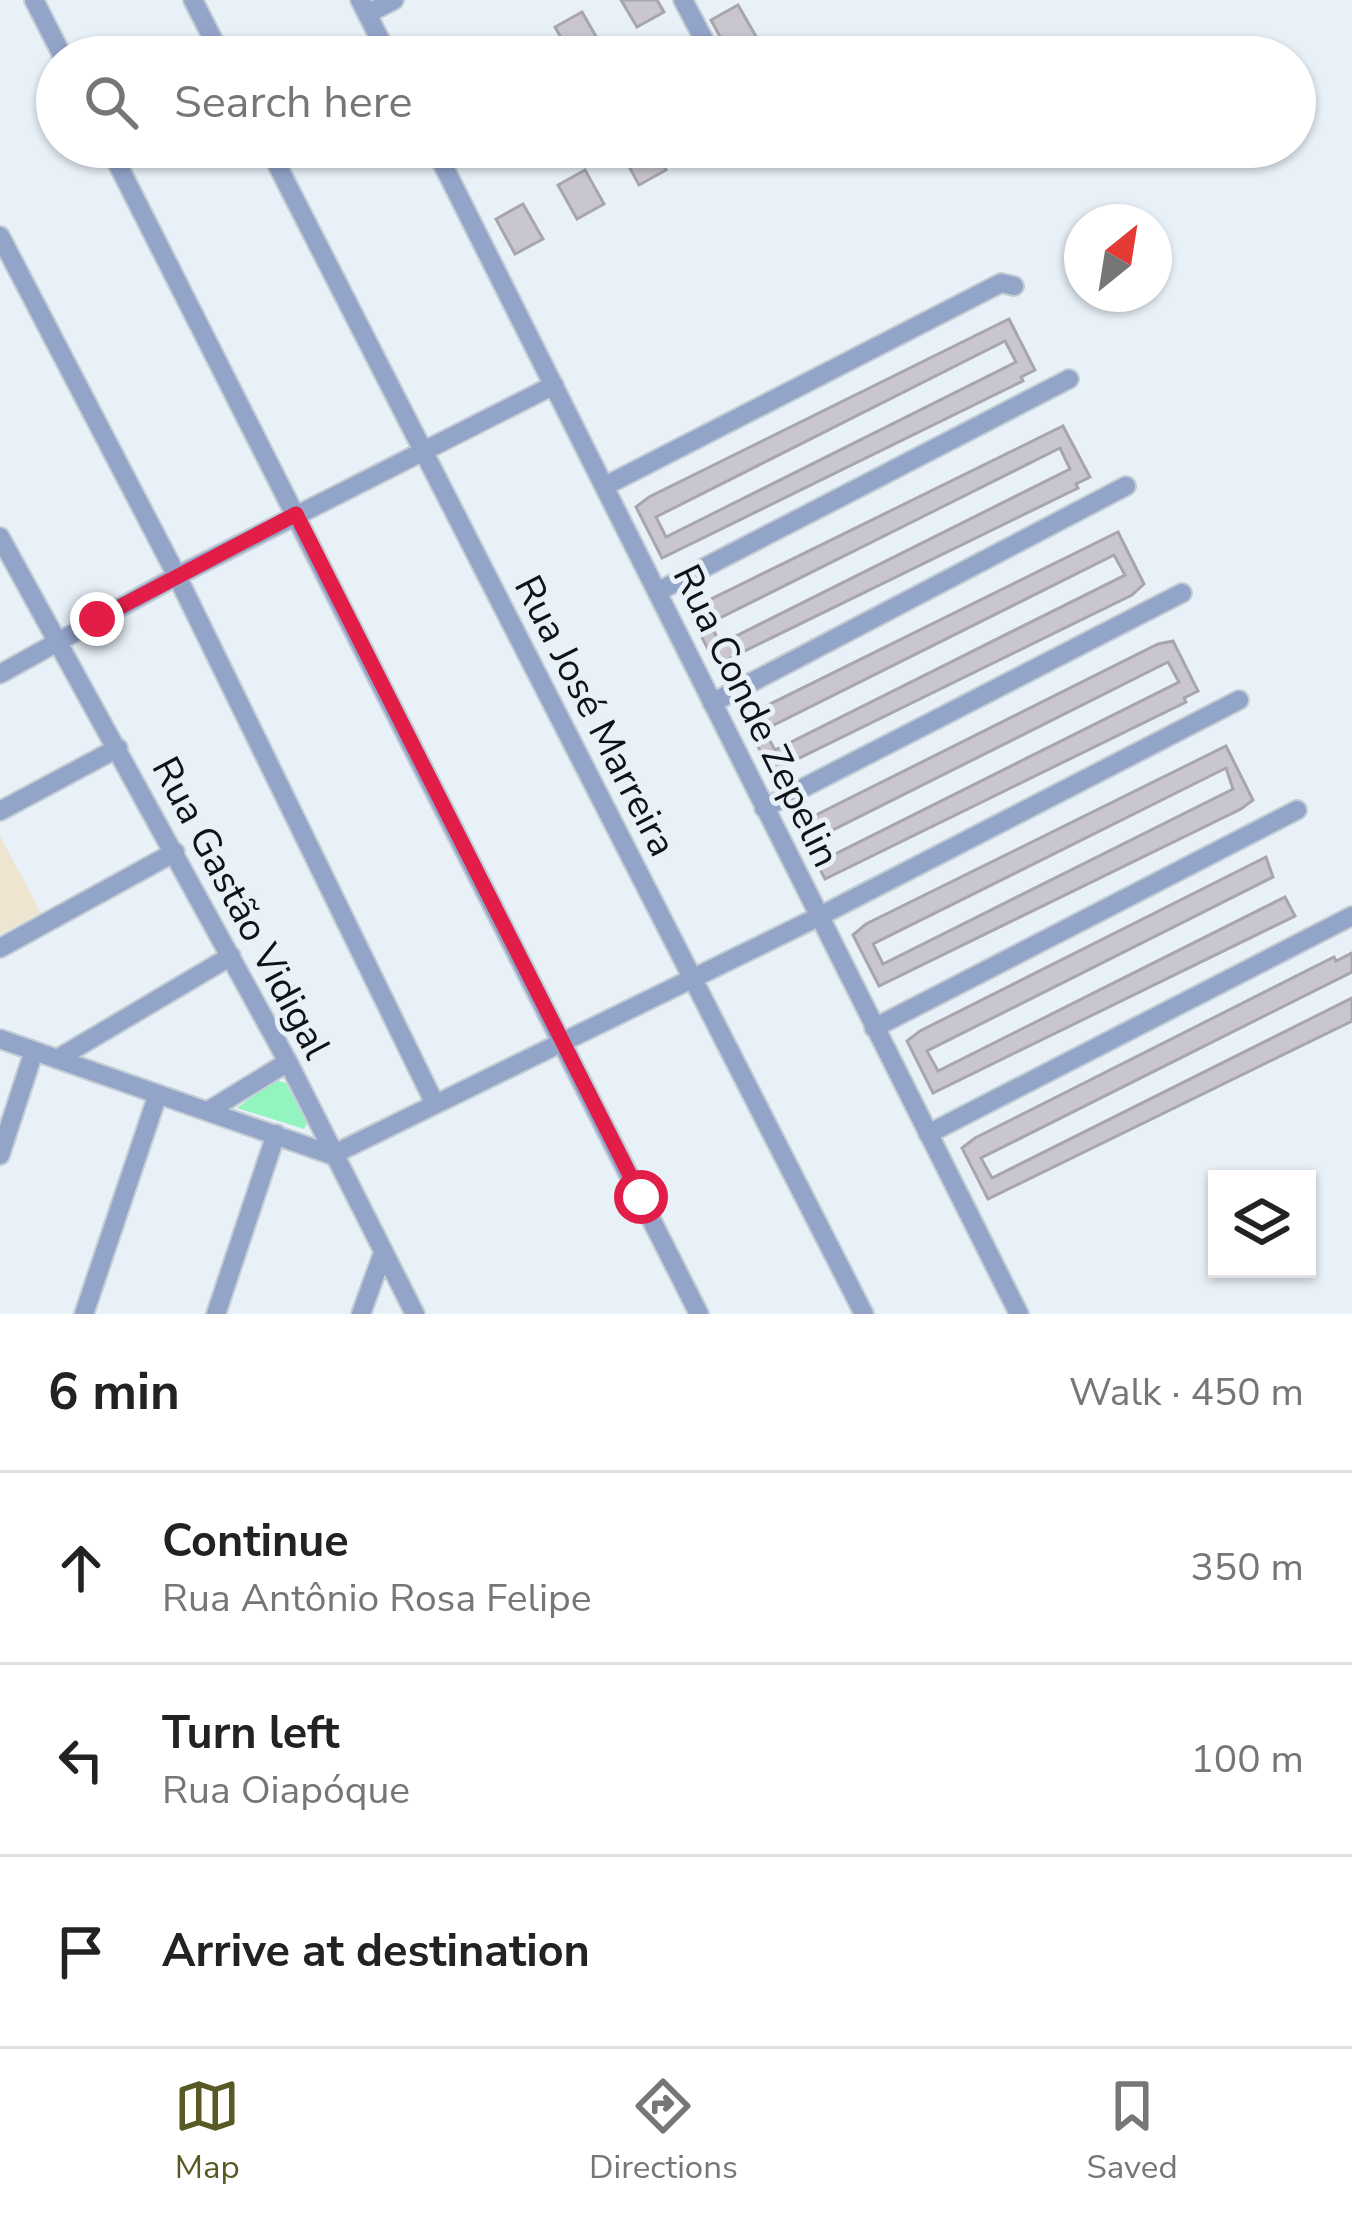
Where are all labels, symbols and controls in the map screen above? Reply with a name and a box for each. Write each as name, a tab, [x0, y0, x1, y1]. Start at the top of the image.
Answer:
search box	[36, 36, 1316, 168]
icon: search	[78, 69, 144, 135]
text: Search here	[174, 72, 413, 133]
north arrow	[1064, 204, 1172, 312]
street label: Rua Conde Zepelin	[660, 556, 852, 876]
street label: Rua José Marreira	[501, 567, 689, 865]
route end	[70, 592, 124, 646]
street label: Rua Gastão Vidigal	[139, 748, 343, 1069]
route start	[614, 1170, 668, 1224]
map controls	[1208, 1170, 1316, 1278]
button: layers	[1208, 1170, 1316, 1278]
text: 6 min	[48, 1357, 180, 1427]
text: Walk · 450 m	[1069, 1366, 1304, 1419]
text: Continue	[162, 1511, 349, 1572]
icon: ahead	[48, 1535, 114, 1601]
text: 350 m	[1190, 1541, 1304, 1594]
text: Rua Antônio Rosa Felipe	[162, 1572, 592, 1625]
text: Turn left	[162, 1703, 340, 1764]
icon: left	[48, 1727, 114, 1793]
text: 100 m	[1190, 1733, 1304, 1786]
text: Rua Oiapóque	[162, 1764, 410, 1817]
icon: arrive	[48, 1919, 114, 1985]
text: Arrive at destination	[162, 1921, 590, 1982]
tab: Map	[174, 2073, 240, 2190]
tab: Directions	[589, 2073, 738, 2190]
tab: Saved	[1086, 2073, 1178, 2190]

